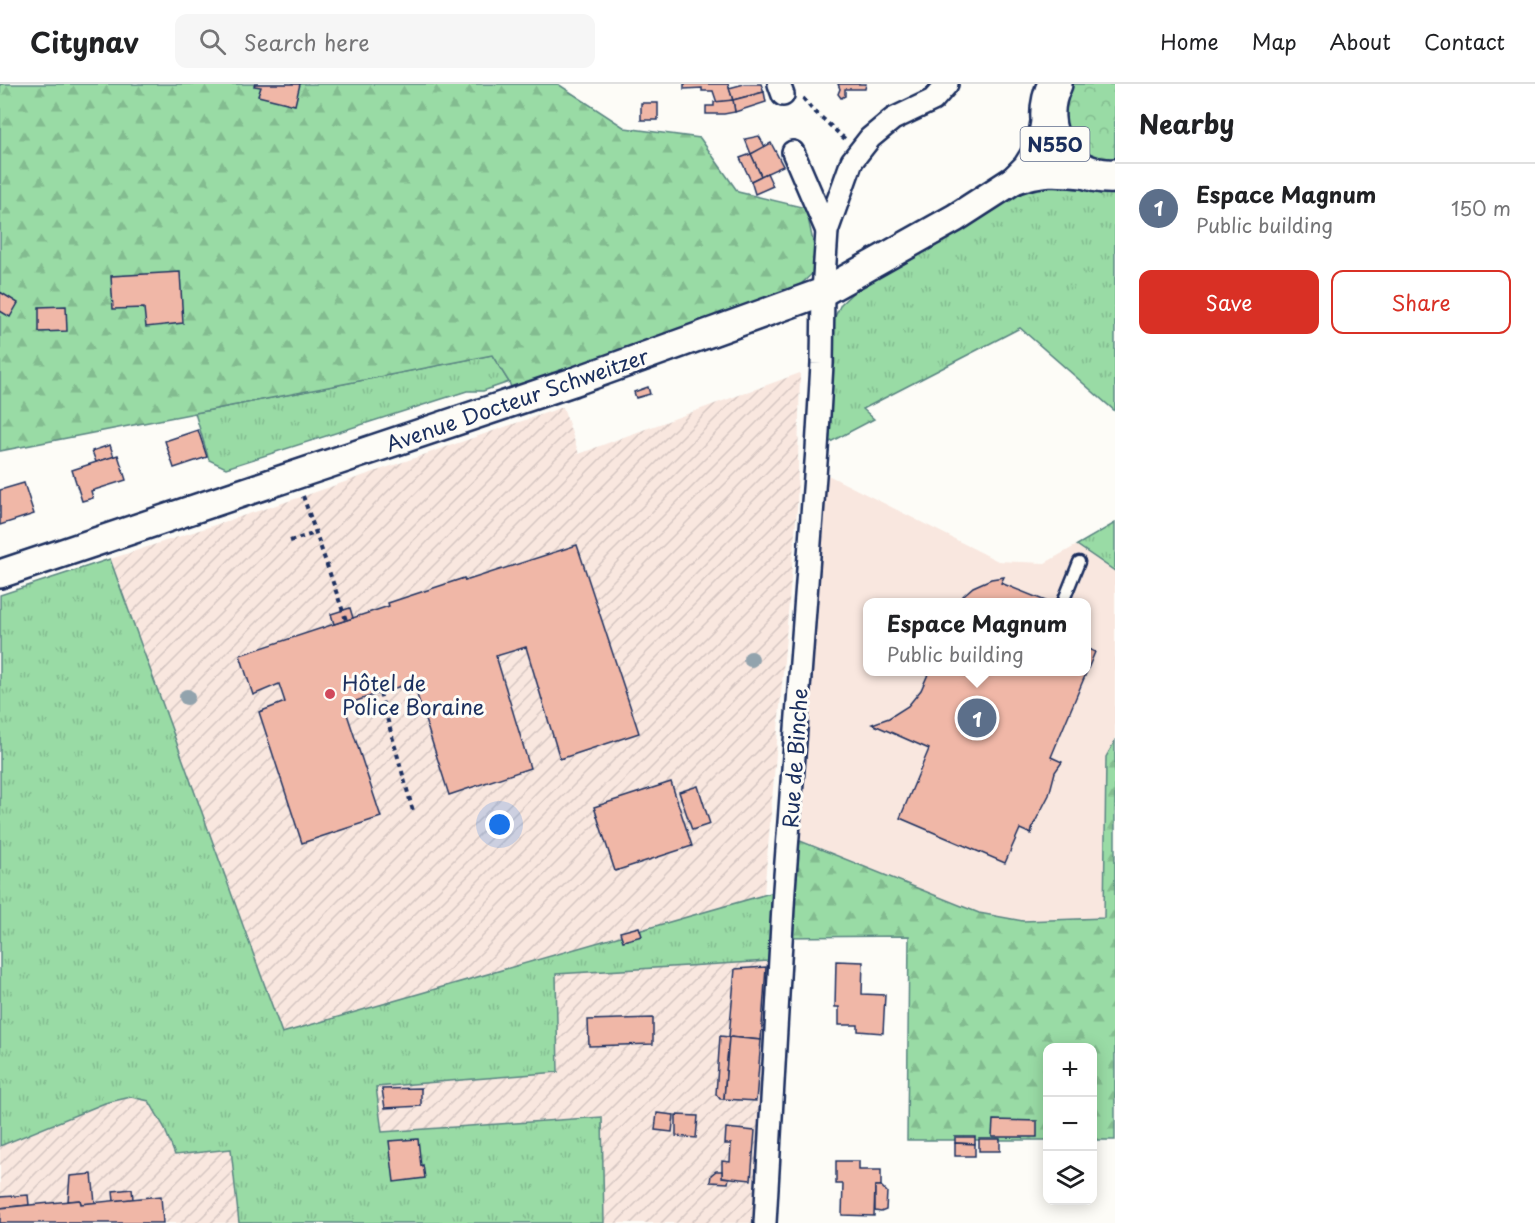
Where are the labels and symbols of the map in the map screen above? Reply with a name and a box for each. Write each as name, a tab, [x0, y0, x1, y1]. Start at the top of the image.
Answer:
road number: N550	[1020, 127, 1090, 161]
street label: Avenue Docteur Schweitzer	[381, 339, 653, 459]
place label: Hôtel de Police Boraine	[342, 666, 485, 722]
marker: Hôtel de Police Boraine	[323, 687, 337, 701]
street label: Rue de Binche	[773, 687, 815, 829]
pin: 1	[958, 696, 996, 740]
your location	[485, 810, 514, 839]

